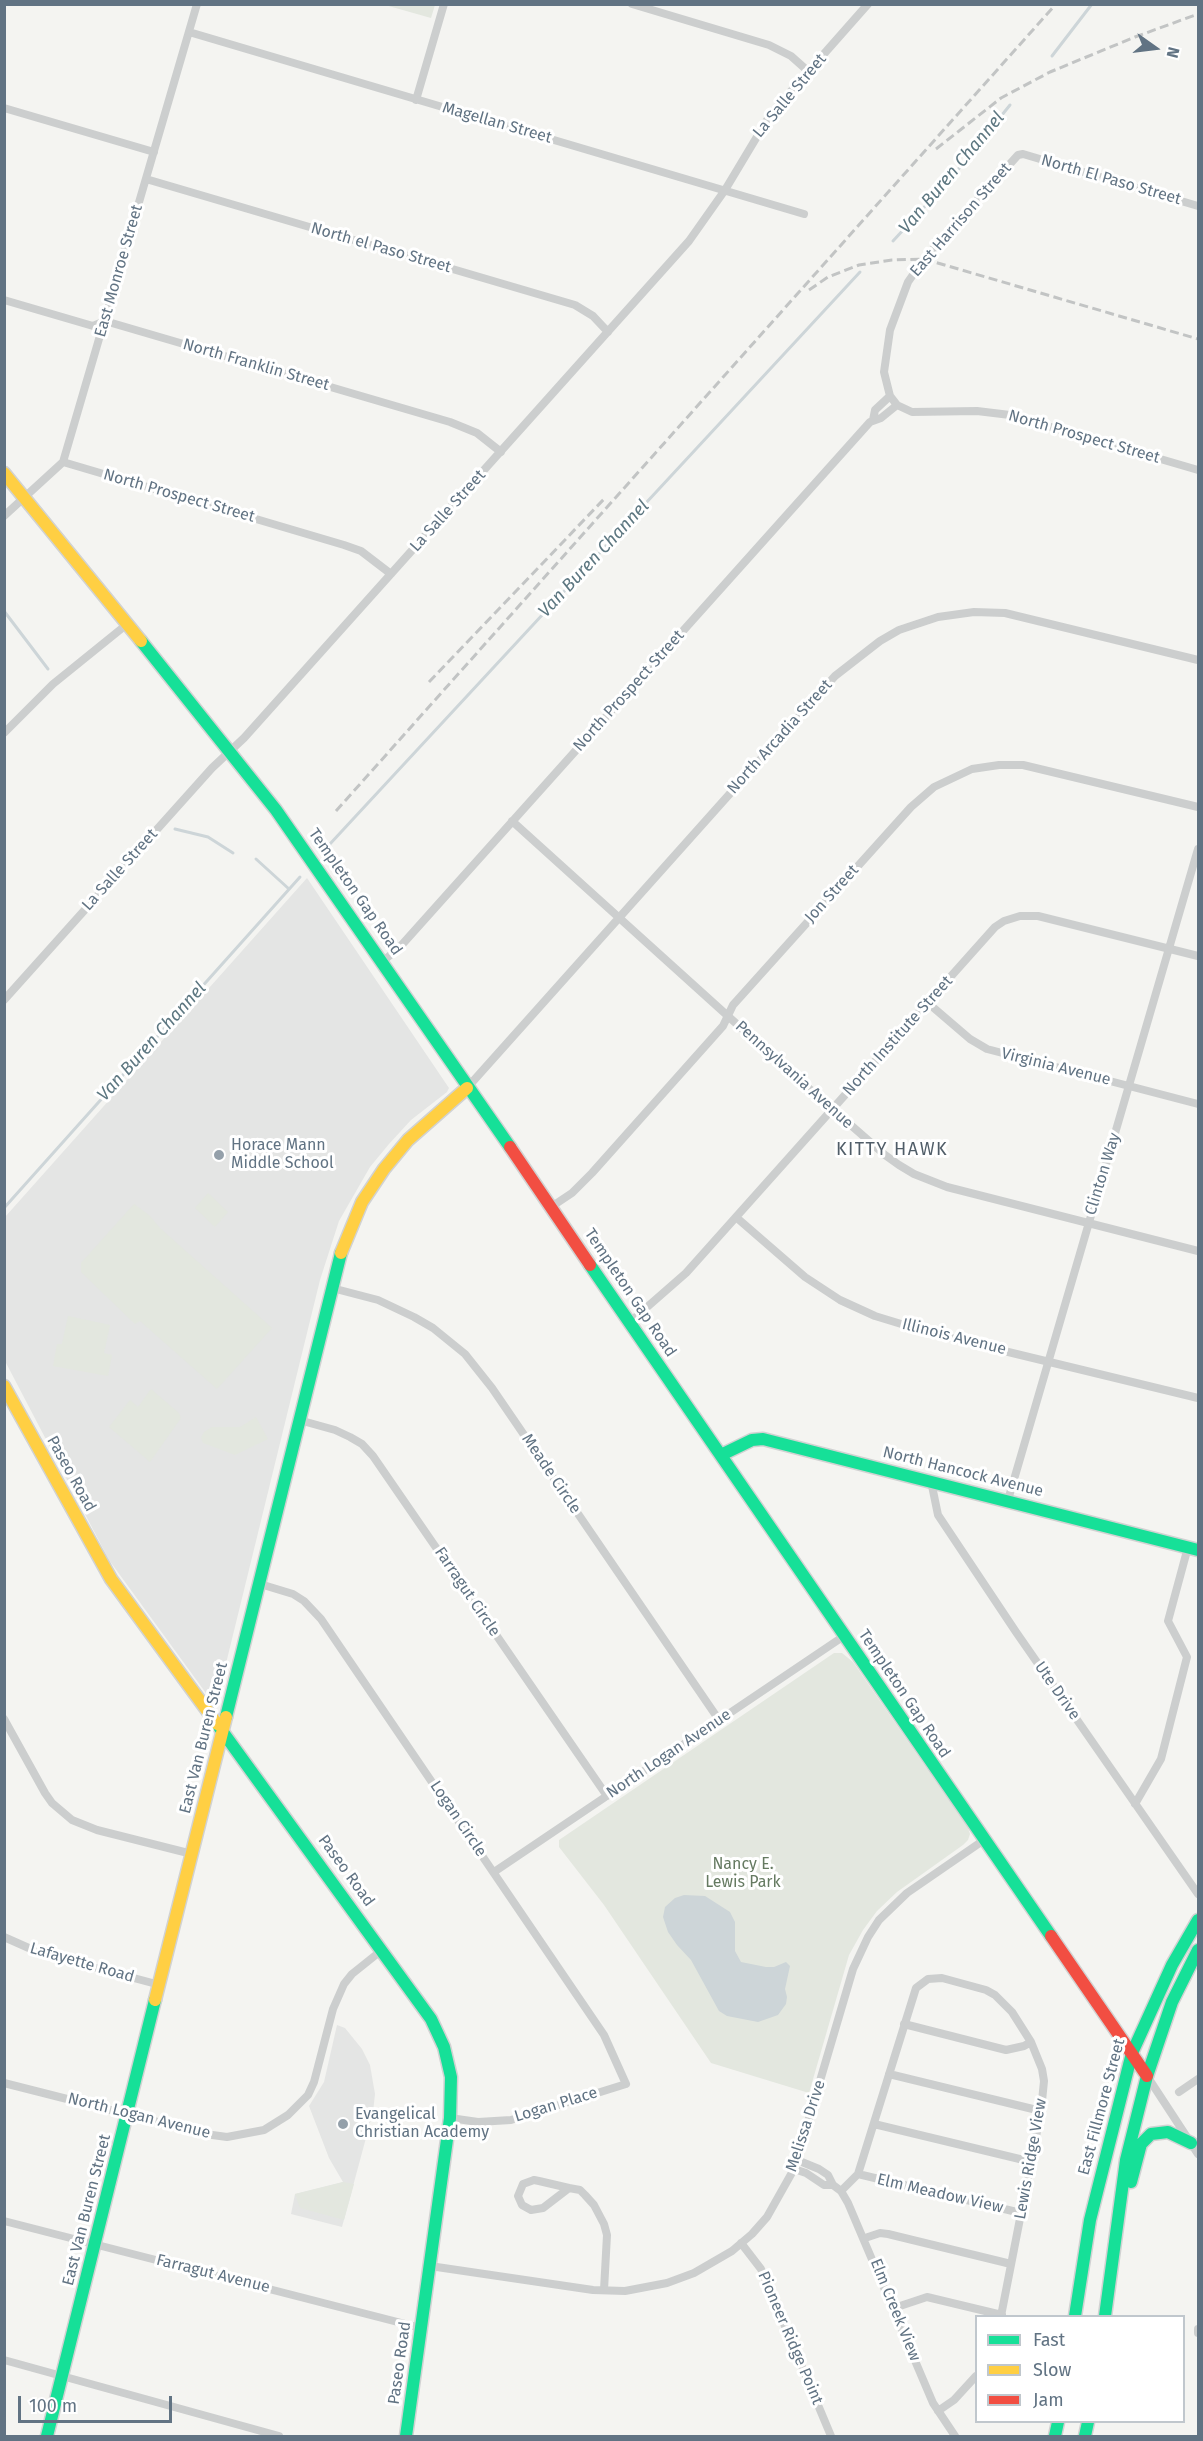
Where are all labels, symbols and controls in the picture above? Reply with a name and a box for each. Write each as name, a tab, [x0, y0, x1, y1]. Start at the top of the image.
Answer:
north arrow	[1125, 18, 1185, 78]
text: N	[1162, 45, 1183, 60]
street label: La Salle Street	[749, 50, 831, 142]
street label: Magellan Street	[440, 98, 554, 148]
water label: Van Buren Channel	[895, 108, 1009, 238]
street label: North El Paso Street	[1039, 151, 1183, 209]
street label: East Harrison Street	[906, 159, 1016, 281]
street label: East Monroe Street	[91, 203, 147, 339]
street label: North el Paso Street	[309, 219, 453, 277]
street label: North Franklin Street	[181, 335, 331, 395]
street label: North Prospect Street	[1006, 406, 1162, 468]
street label: North Prospect Street	[101, 465, 257, 527]
street label: La Salle Street	[406, 466, 490, 556]
water label: Van Buren Channel	[534, 496, 654, 622]
street label: North Prospect Street	[569, 626, 689, 756]
street label: North Arcadia Street	[724, 676, 836, 798]
street label: La Salle Street	[78, 825, 162, 915]
street label: Templeton Gap Road	[304, 825, 406, 959]
street label: Jon Street	[801, 861, 863, 927]
street label: North Institute Street	[839, 972, 957, 1100]
water label: Van Buren Channel	[93, 978, 211, 1106]
street label: Pennsylvania Avenue	[731, 1017, 857, 1133]
street label: Virginia Avenue	[999, 1044, 1113, 1090]
street label: Clinton Way	[1081, 1131, 1125, 1217]
place label: Horace Mann Middle School	[231, 1136, 334, 1174]
district label: KITTY HAWK	[836, 1139, 948, 1161]
marker: Horace Mann Middle School	[212, 1148, 226, 1162]
street label: Templeton Gap Road	[580, 1225, 680, 1361]
street label: Illinois Avenue	[900, 1315, 1008, 1359]
street label: Meade Circle	[517, 1430, 585, 1518]
street label: Paseo Road	[42, 1433, 100, 1515]
street label: North Hancock Avenue	[881, 1443, 1045, 1501]
street label: Farragut Circle	[430, 1544, 504, 1640]
street label: Templeton Gap Road	[854, 1626, 954, 1762]
street label: Ute Drive	[1030, 1658, 1084, 1724]
street label: East Van Buren Street	[176, 1660, 232, 1816]
street label: North Logan Avenue	[603, 1705, 735, 1803]
street label: Logan Circle	[426, 1777, 490, 1861]
street label: Paseo Road	[314, 1832, 378, 1910]
park label: Nancy E. Lewis Park	[705, 1855, 781, 1893]
street label: Lafayette Road	[28, 1939, 136, 1987]
street label: East Fillmore Street	[1075, 2037, 1129, 2177]
street label: Melissa Drive	[782, 2078, 830, 2174]
street label: Logan Place	[512, 2083, 600, 2127]
street label: North Logan Avenue	[66, 2089, 212, 2143]
street label: Lewis Ridge View	[1011, 2097, 1051, 2221]
place label: Evangelical Christian Academy	[355, 2105, 489, 2143]
marker: Evangelical Christian Academy	[336, 2117, 350, 2131]
street label: East Van Buren Street	[59, 2132, 115, 2288]
street label: Elm Meadow View	[875, 2170, 1005, 2218]
street label: Farragut Avenue	[154, 2251, 272, 2297]
street label: Elm Creek View	[866, 2256, 924, 2364]
street label: Pioneer Ridge Point	[753, 2268, 827, 2408]
legend	[975, 2315, 1185, 2423]
street label: Paseo Road	[385, 2320, 415, 2406]
text: Fast	[1033, 2329, 1065, 2351]
text: Slow	[1033, 2359, 1071, 2381]
scale bar	[21, 2384, 176, 2422]
text: Jam	[1033, 2389, 1064, 2411]
text: 100 m	[29, 2395, 77, 2417]

